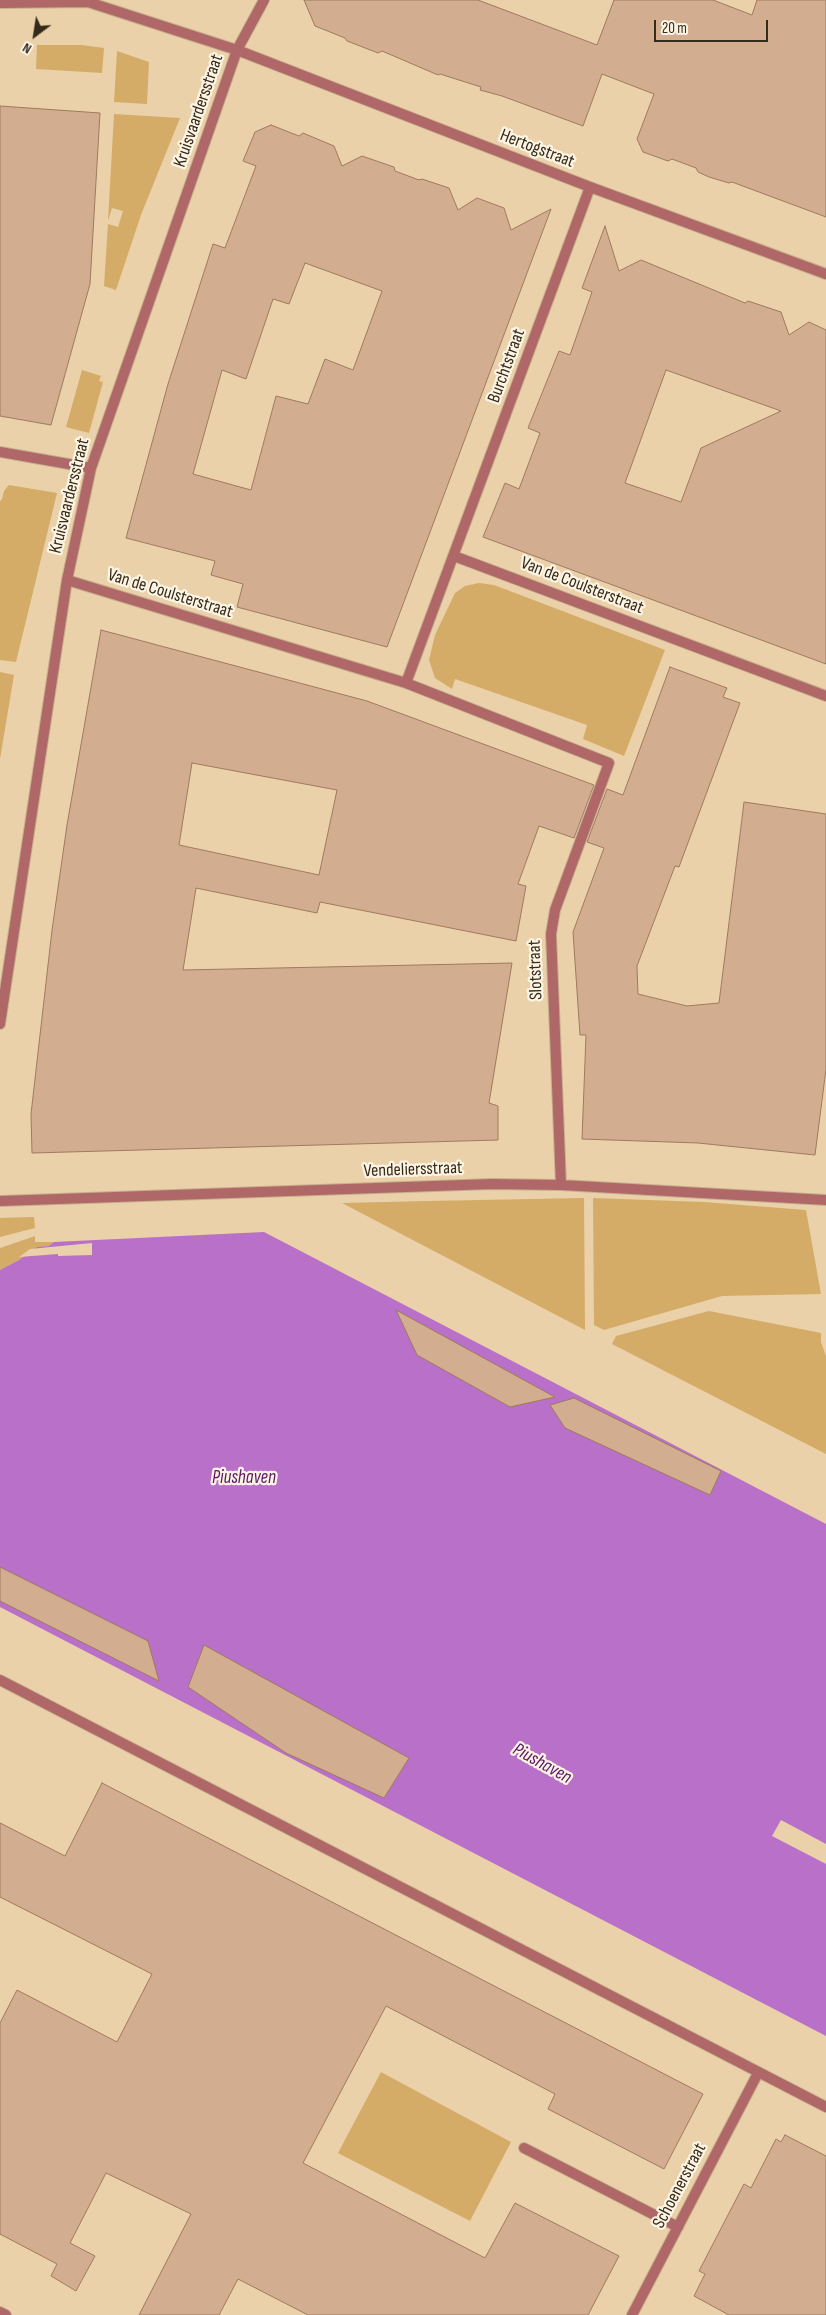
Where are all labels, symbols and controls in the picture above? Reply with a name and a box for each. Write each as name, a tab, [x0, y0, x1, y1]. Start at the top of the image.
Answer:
north arrow	[10, 10, 60, 60]
scale bar	[656, 10, 770, 42]
text: 20 m	[662, 19, 687, 38]
text: N	[19, 39, 35, 58]
street label: Kruisvaardersstraat	[170, 52, 228, 170]
street label: Hertogstraat	[497, 125, 577, 173]
street label: Burchtstraat	[484, 326, 530, 406]
street label: Kruisvaardersstraat	[45, 436, 95, 556]
street label: Van de Coulsterstraat	[518, 553, 646, 619]
street label: Van de Coulsterstraat	[105, 565, 235, 623]
street label: Slotstraat	[524, 940, 548, 1000]
street label: Vendeliersstraat	[363, 1157, 463, 1183]
water label: Piushaven	[212, 1467, 276, 1489]
water label: Piushaven	[509, 1739, 575, 1789]
street label: Schoenerstraat	[649, 2140, 711, 2232]

